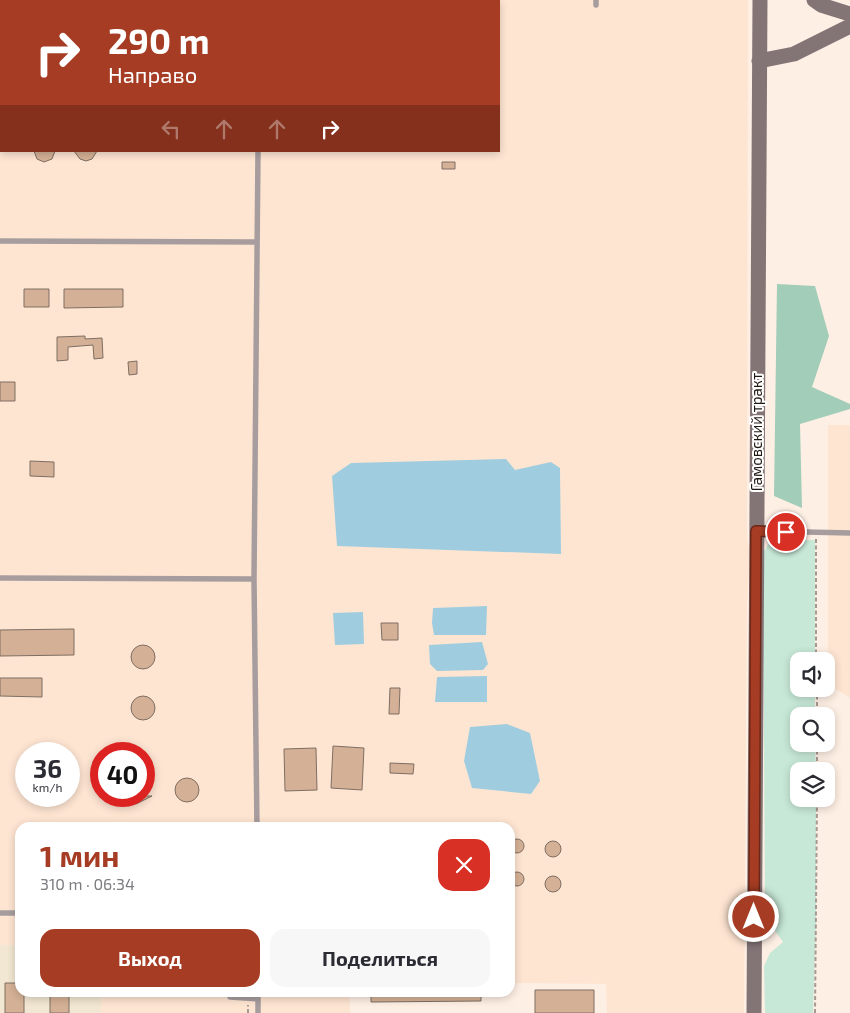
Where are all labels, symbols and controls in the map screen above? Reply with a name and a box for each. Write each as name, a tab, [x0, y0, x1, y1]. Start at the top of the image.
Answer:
text: 290 m	[108, 19, 209, 61]
icon: right	[25, 20, 90, 85]
text: Направо	[108, 61, 197, 87]
icon: left	[157, 115, 185, 143]
icon: ahead	[210, 115, 238, 143]
icon: ahead	[263, 115, 291, 143]
icon: right	[316, 115, 344, 143]
street label: Гамовский тракт	[747, 373, 765, 491]
pin	[765, 511, 807, 553]
icon: arrive	[772, 518, 800, 546]
map controls	[790, 652, 835, 807]
button: sound	[790, 652, 835, 697]
button: search	[790, 707, 835, 752]
speed limit sign: 40	[90, 742, 155, 807]
text: 36	[33, 753, 62, 783]
button: layers	[790, 762, 835, 807]
text: km/h	[33, 780, 62, 794]
text: 1 мин	[40, 837, 119, 873]
button: close	[438, 839, 490, 891]
text: 310 m · 06:34	[40, 874, 135, 893]
position arrow	[727, 890, 779, 942]
button: Выход	[40, 929, 260, 987]
button: Поделиться	[270, 929, 490, 987]

